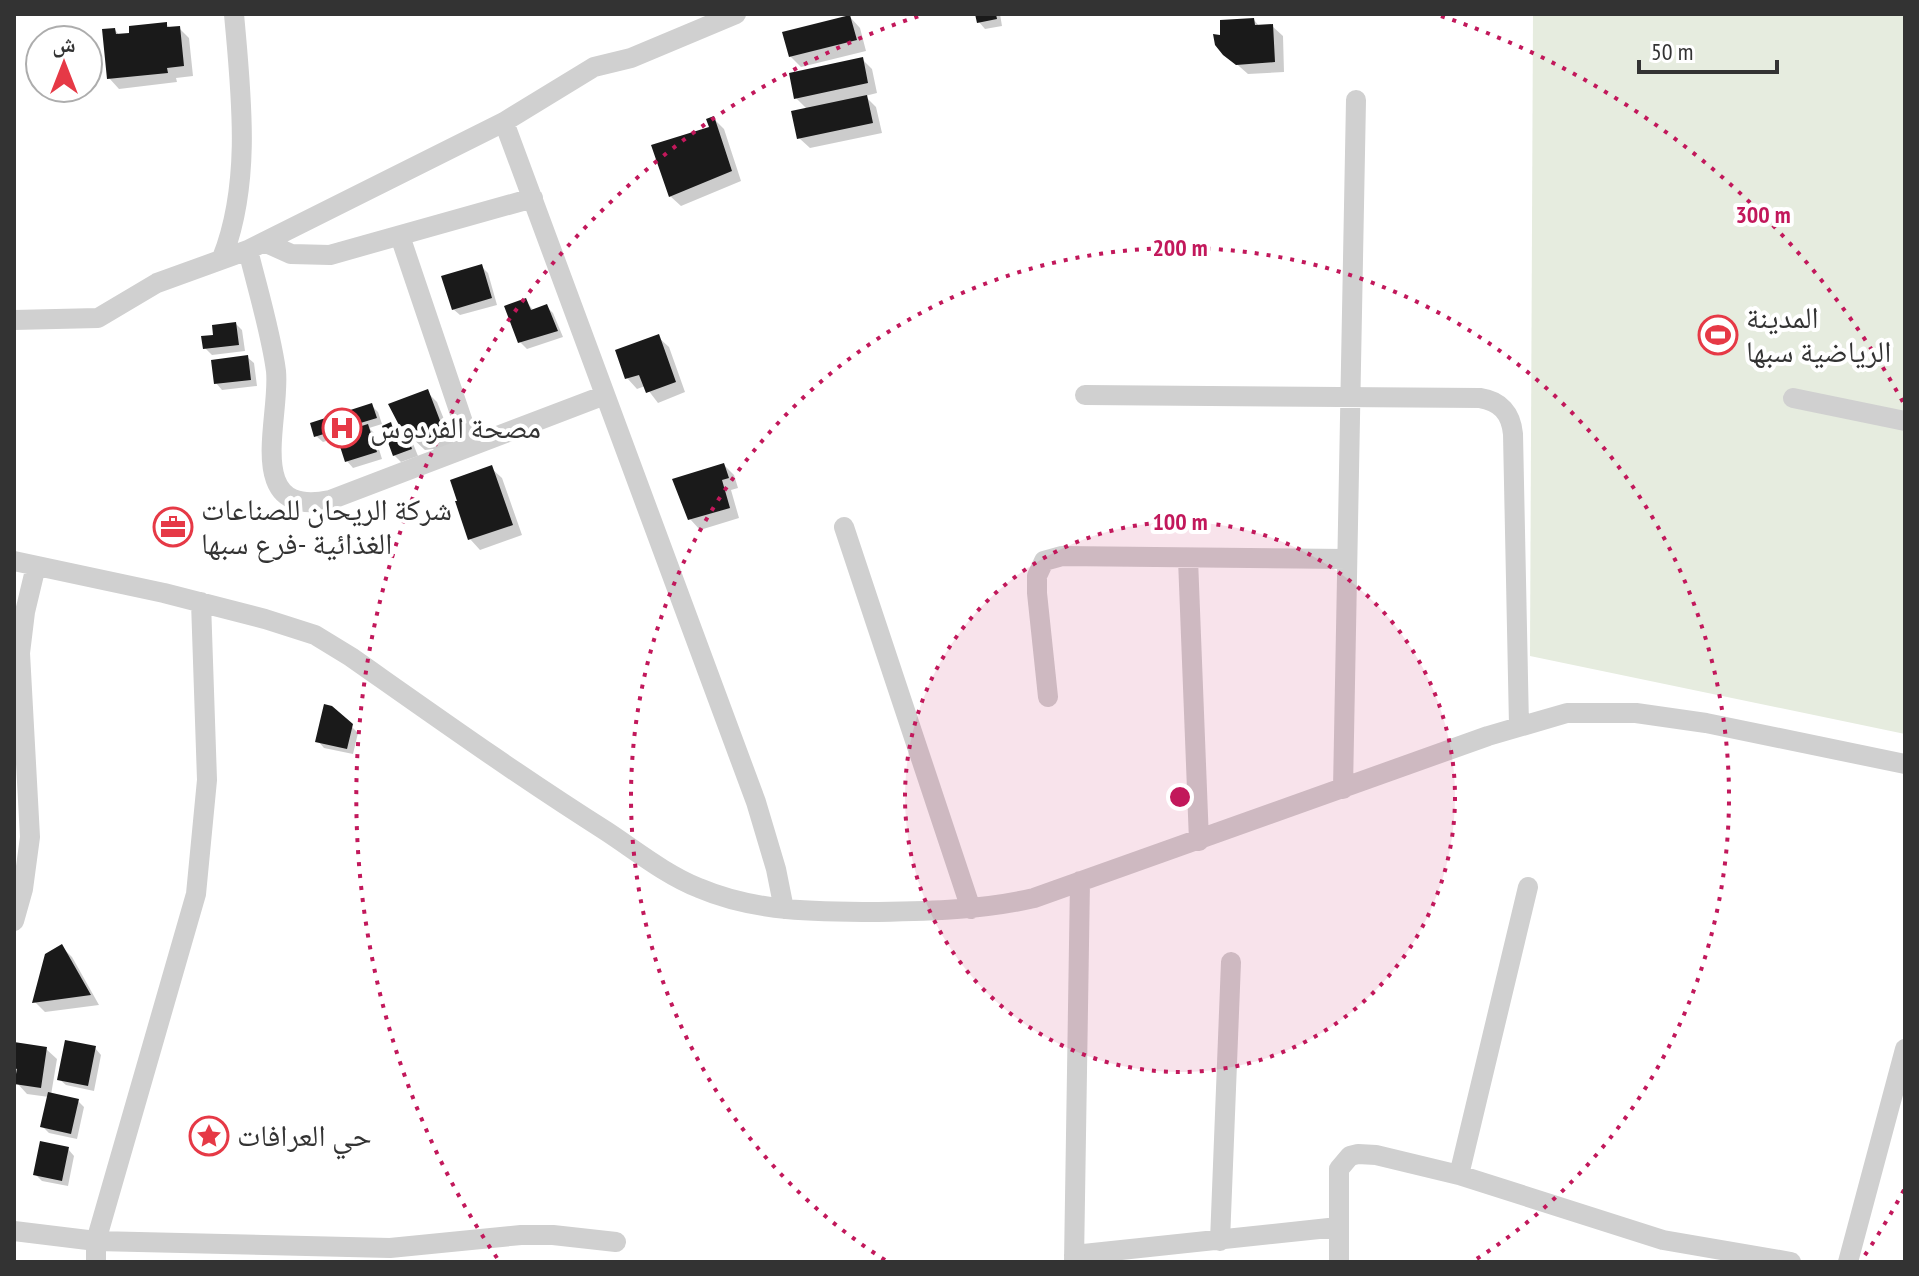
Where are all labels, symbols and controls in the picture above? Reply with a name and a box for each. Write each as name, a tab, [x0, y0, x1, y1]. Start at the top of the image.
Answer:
north arrow	[24, 24, 104, 104]
scale bar	[1639, 24, 1777, 74]
text: ش	[52, 30, 76, 58]
text: 50 m	[1651, 36, 1693, 67]
text: 300 m	[1735, 199, 1791, 230]
text: 200 m	[1152, 232, 1208, 263]
place label: المدينة الرياضية سبها	[1746, 297, 1891, 370]
sports icon: المدينة الرياضية سبها	[1697, 314, 1739, 356]
hospital icon: مصحة الفردوس	[321, 407, 363, 449]
place label: مصحة الفردوس	[370, 407, 541, 446]
place label: شركة الريحان للصناعات الغذائية -فرع سبها	[201, 489, 452, 563]
office icon: شركة الريحان للصناعات الغذائية -فرع سبها	[152, 506, 194, 548]
text: 100 m	[1152, 506, 1208, 537]
centre of rings	[1166, 783, 1194, 811]
place icon: حي العرافات	[188, 1115, 230, 1157]
place label: حي العرافات	[237, 1115, 372, 1160]

